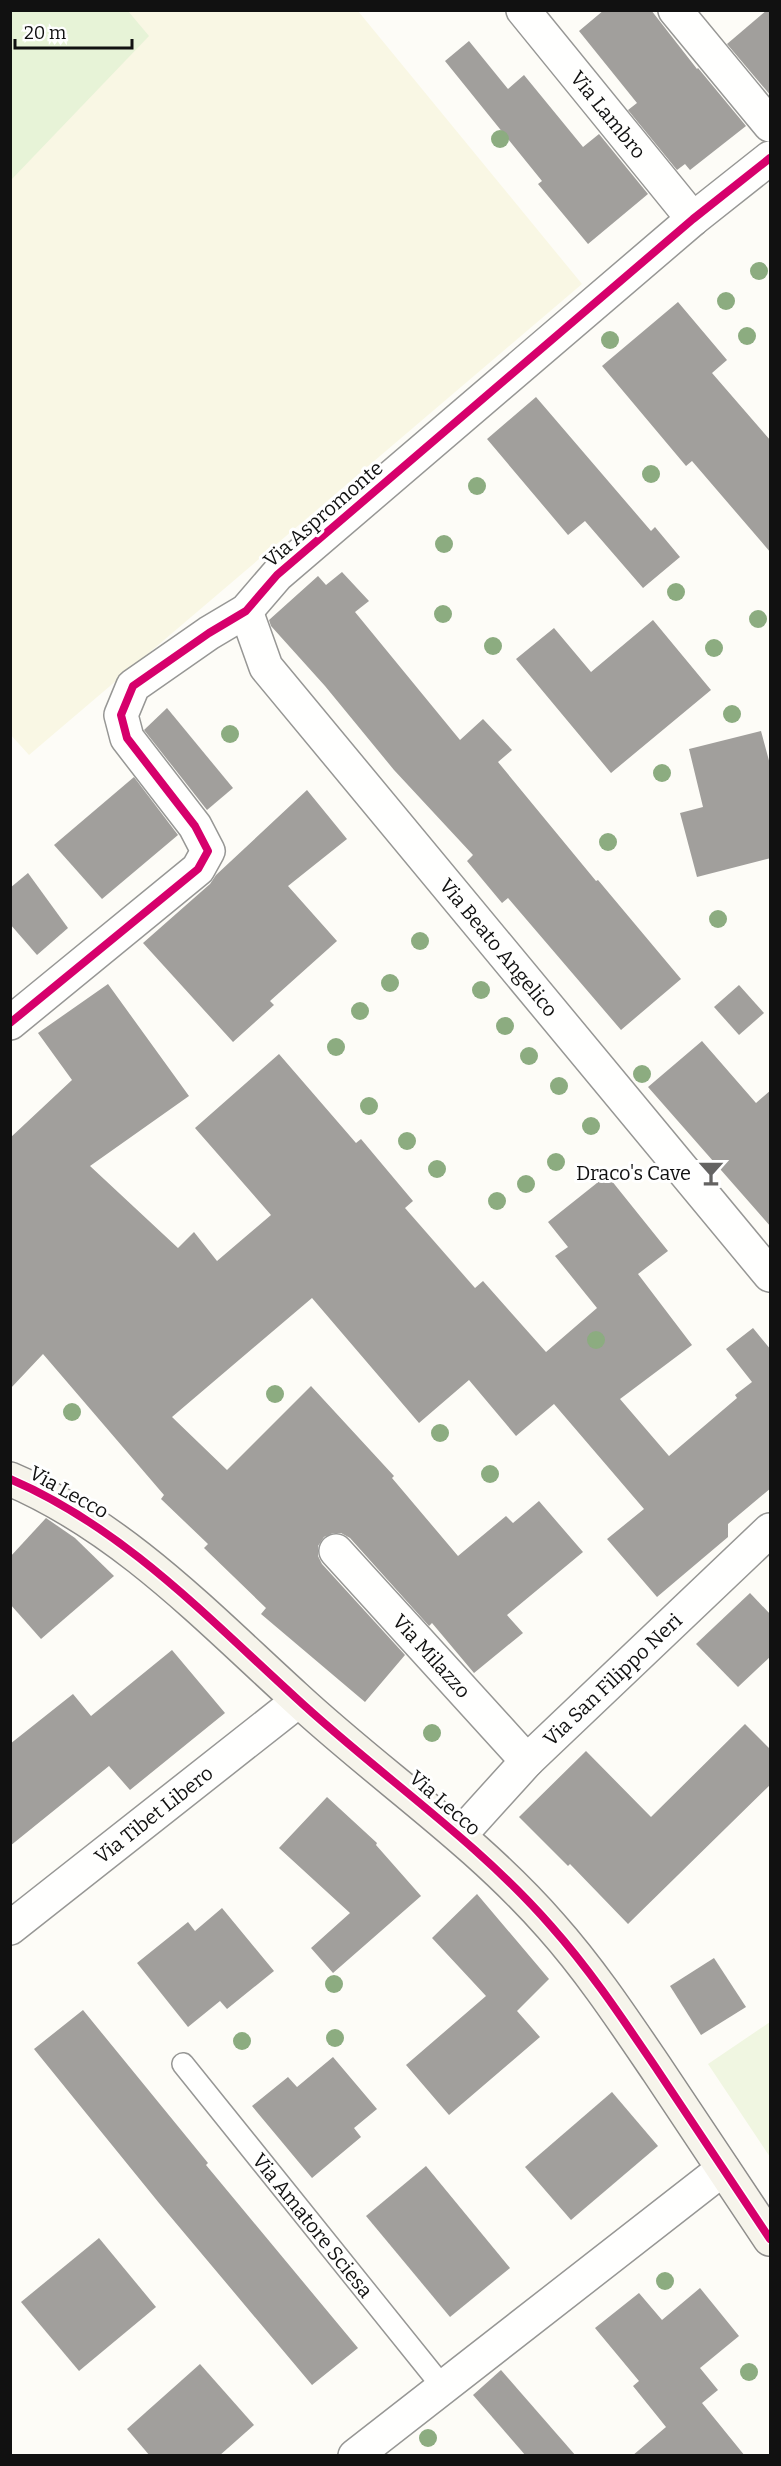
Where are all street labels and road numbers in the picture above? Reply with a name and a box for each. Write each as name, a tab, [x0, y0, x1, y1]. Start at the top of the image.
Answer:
street label: Via Lambro	[565, 66, 651, 163]
street label: Via Aspromonte	[259, 456, 387, 572]
street label: Via Beato Angelico	[434, 874, 563, 1022]
street label: Via Lecco	[25, 1461, 113, 1523]
street label: Via San Filippo Neri	[539, 1608, 687, 1751]
street label: Via Milazzo	[387, 1609, 476, 1703]
street label: Via Tibet Libero	[90, 1761, 218, 1869]
street label: Via Lecco	[404, 1766, 486, 1840]
street label: Via Amatore Sciesa	[247, 2148, 378, 2302]

